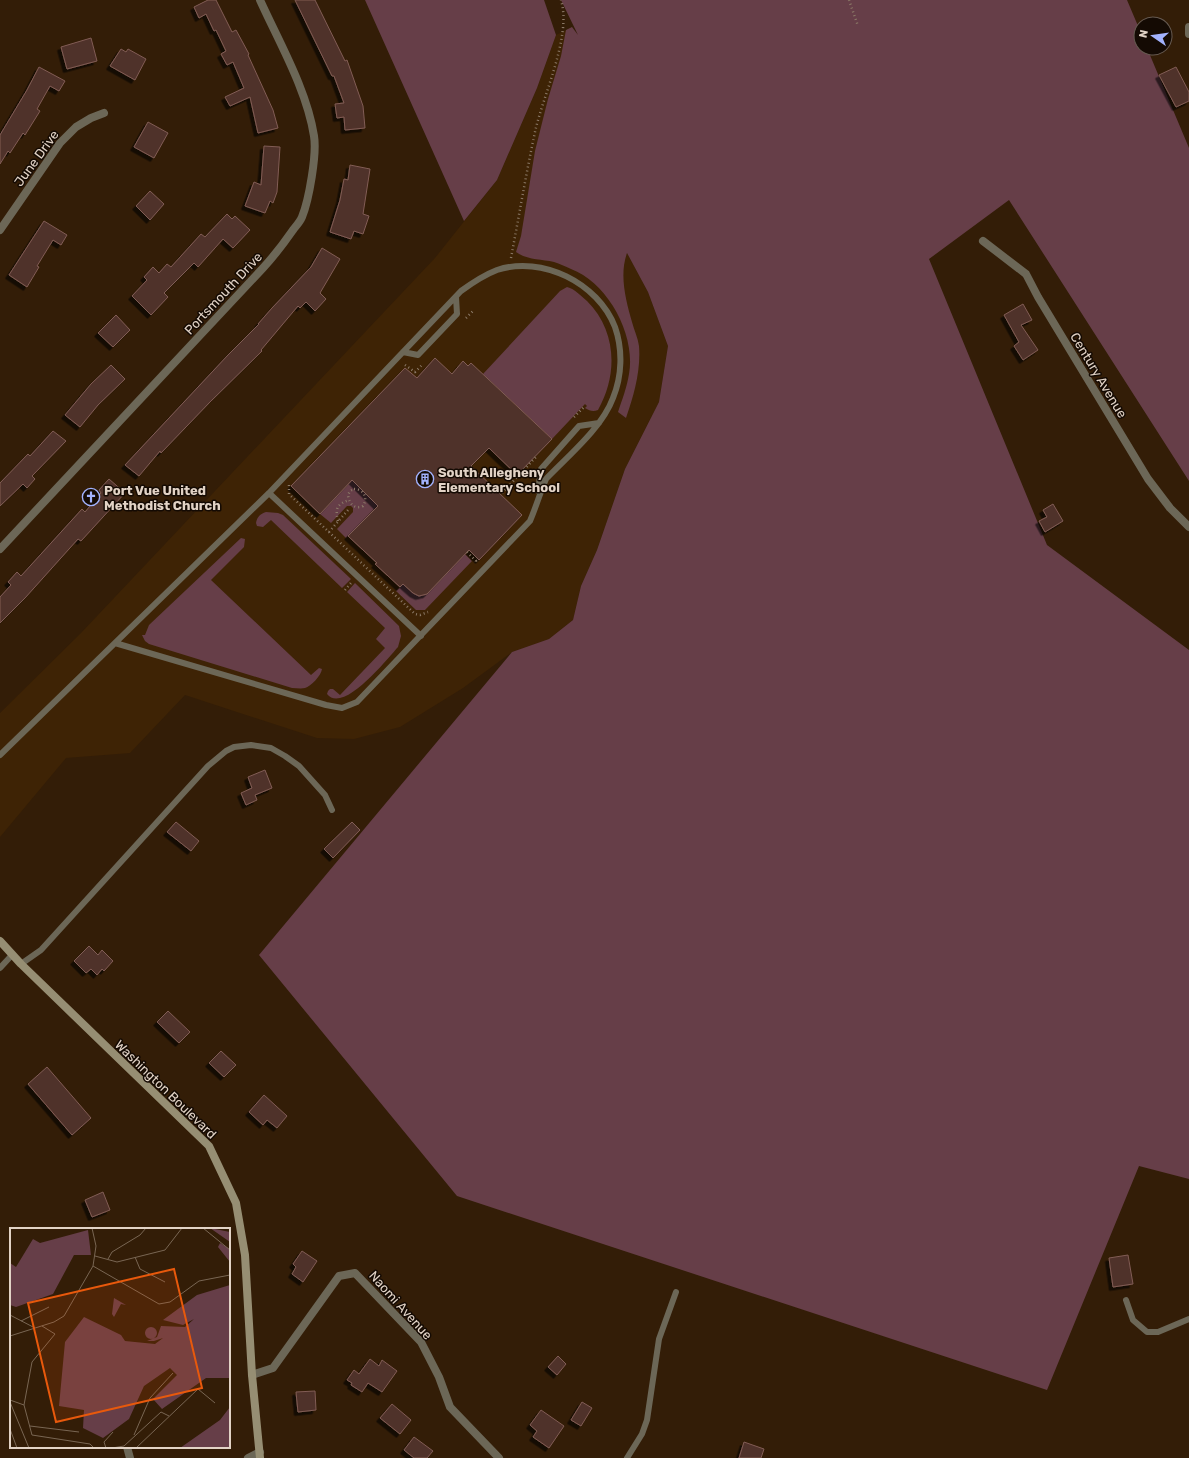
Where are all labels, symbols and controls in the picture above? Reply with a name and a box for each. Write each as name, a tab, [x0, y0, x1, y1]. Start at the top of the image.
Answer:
north arrow	[1133, 16, 1173, 56]
text: N	[1137, 28, 1151, 39]
street label: June Drive	[11, 127, 62, 189]
street label: Portsmouth Drive	[182, 249, 265, 337]
street label: Century Avenue	[1067, 330, 1130, 421]
place label: South Allegheny Elementary School	[438, 465, 560, 495]
building icon: South Allegheny Elementary School	[415, 469, 435, 489]
place label: Port Vue United Methodist Church	[104, 483, 221, 513]
church icon: Port Vue United Methodist Church	[81, 487, 101, 507]
street label: Washington Boulevard	[111, 1037, 219, 1142]
inset map	[10, 1228, 230, 1448]
street label: Naomi Avenue	[366, 1268, 435, 1343]

